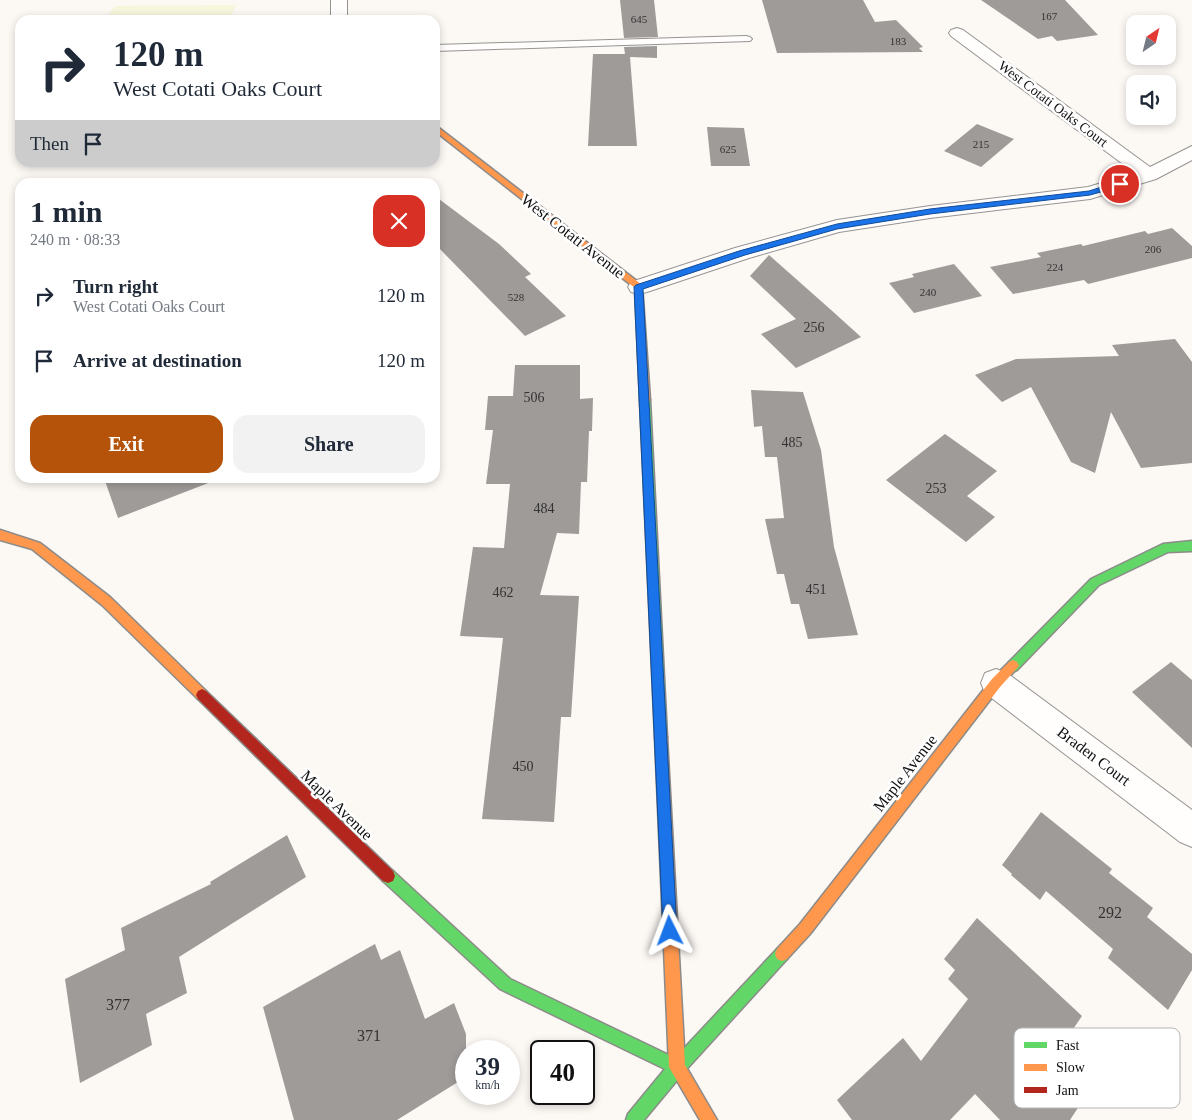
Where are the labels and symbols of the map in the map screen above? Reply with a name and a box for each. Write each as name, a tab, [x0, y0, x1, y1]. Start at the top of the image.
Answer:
house number: 167	[1041, 10, 1058, 22]
house number: 645	[631, 13, 648, 25]
north arrow	[1126, 15, 1176, 65]
house number: 183	[890, 35, 907, 47]
street label: West Cotati Oaks Court	[995, 58, 1111, 150]
house number: 215	[973, 138, 990, 150]
house number: 625	[720, 143, 737, 155]
pin	[1099, 163, 1141, 205]
street label: West Cotati Avenue	[518, 190, 628, 282]
house number: 206	[1145, 243, 1162, 255]
house number: 224	[1047, 261, 1064, 273]
house number: 240	[920, 286, 937, 298]
house number: 528	[508, 291, 525, 303]
house number: 256	[804, 320, 825, 335]
house number: 506	[524, 390, 545, 405]
house number: 485	[782, 435, 803, 450]
house number: 253	[926, 481, 947, 496]
house number: 484	[534, 501, 555, 516]
house number: 451	[806, 582, 827, 597]
house number: 462	[493, 585, 514, 600]
street label: Braden Court	[1054, 723, 1134, 789]
street label: Maple Avenue	[870, 731, 941, 815]
house number: 450	[513, 759, 534, 774]
street label: Maple Avenue	[297, 767, 376, 844]
position arrow	[643, 904, 695, 956]
house number: 292	[1098, 904, 1122, 921]
house number: 377	[106, 996, 130, 1013]
house number: 371	[357, 1027, 381, 1044]
legend	[1014, 1028, 1180, 1108]
text: Fast	[1056, 1038, 1079, 1053]
speed limit sign: 40	[530, 1040, 595, 1105]
text: Slow	[1056, 1060, 1086, 1075]
text: Jam	[1056, 1083, 1079, 1098]

